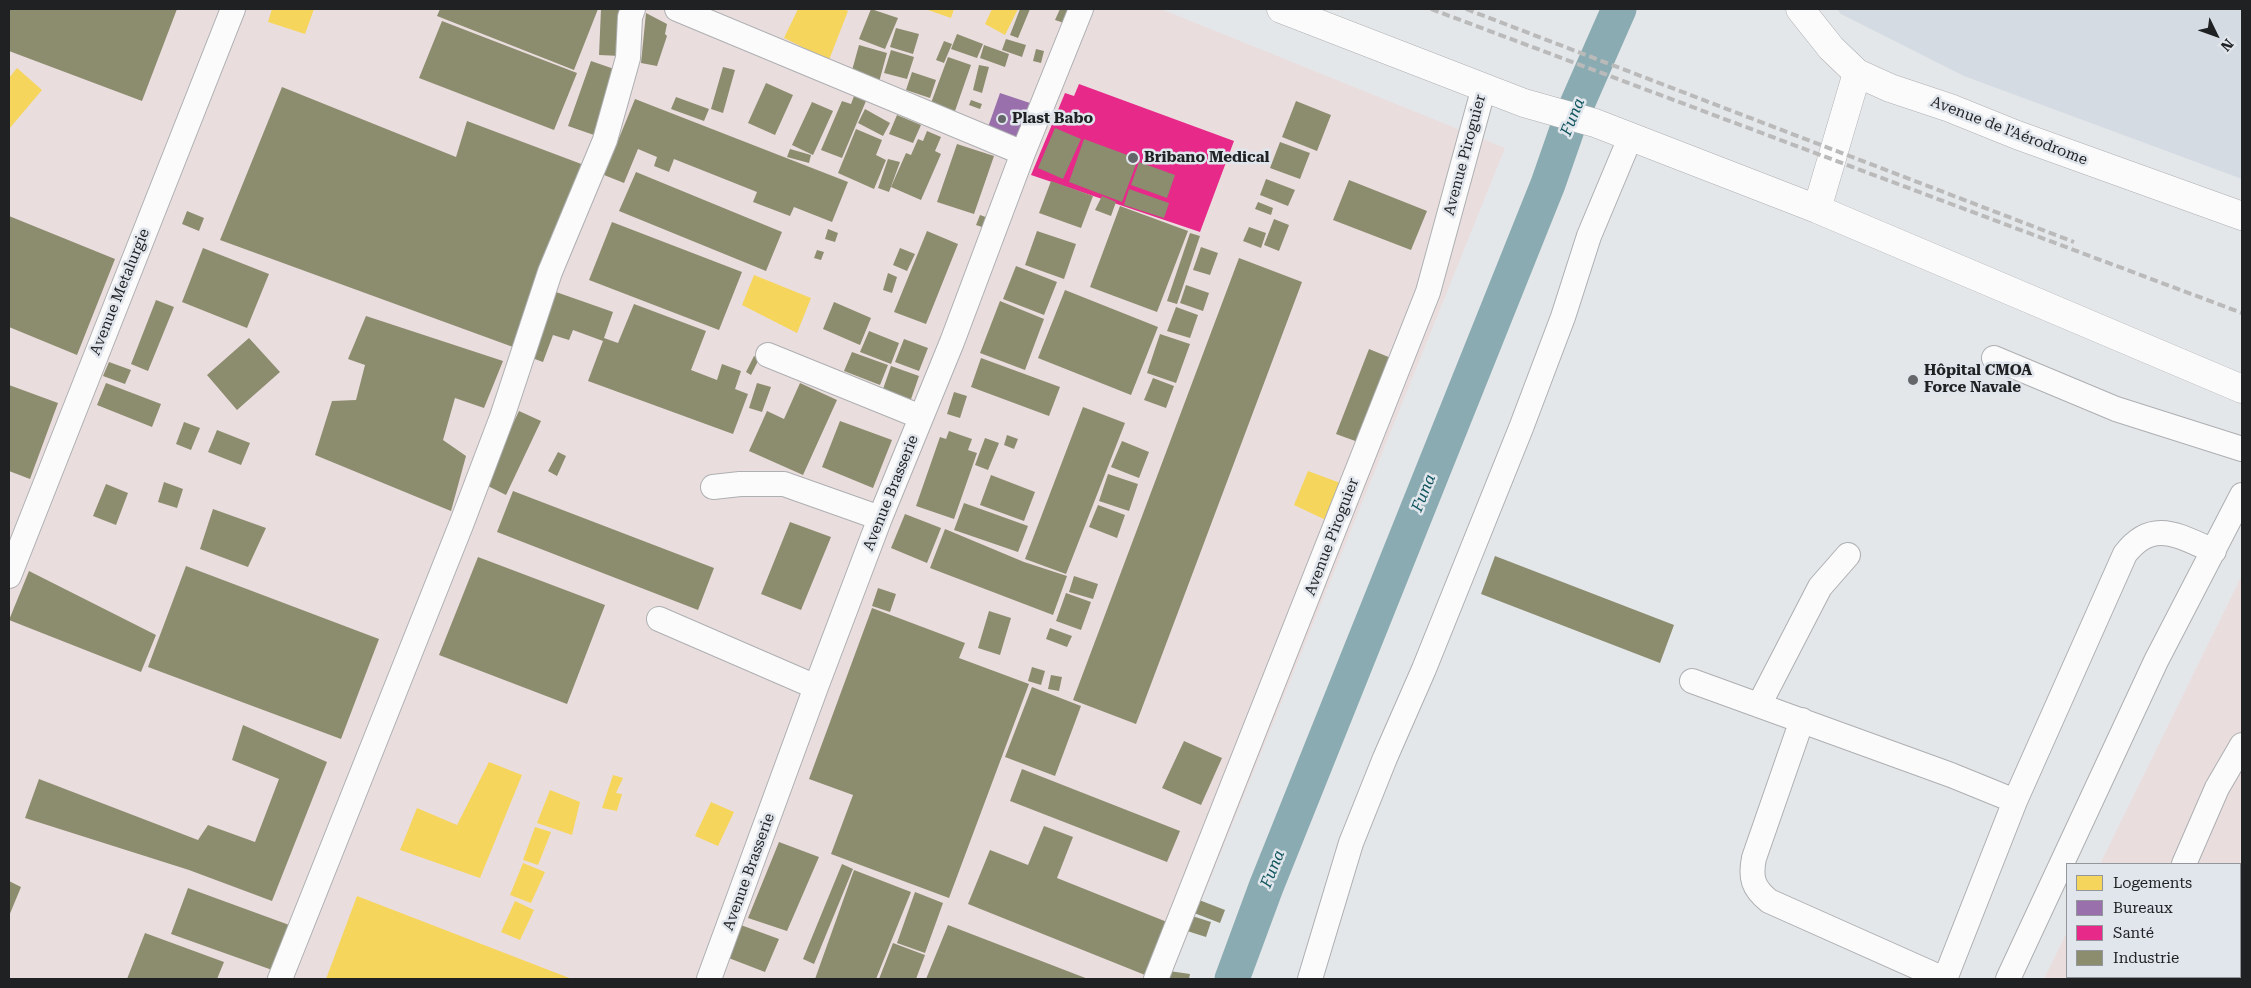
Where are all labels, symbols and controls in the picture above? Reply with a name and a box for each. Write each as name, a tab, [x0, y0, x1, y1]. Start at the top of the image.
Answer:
north arrow	[2191, 10, 2241, 60]
text: N	[2218, 36, 2237, 54]
street label: Avenue Piroguier	[1440, 93, 1490, 217]
street label: Avenue de l’Aérodrome	[1928, 93, 2090, 169]
water label: Funa	[1557, 95, 1589, 139]
place label: Plast Babo	[1012, 110, 1093, 128]
marker: Plast Babo	[996, 113, 1008, 125]
place label: Bribano Medical	[1144, 149, 1269, 167]
marker: Bribano Medical	[1126, 151, 1140, 165]
street label: Avenue Metalurgie	[86, 226, 154, 358]
place label: Hôpital CMOA Force Navale	[1924, 362, 2032, 397]
marker: Hôpital CMOA Force Navale	[1906, 373, 1920, 387]
street label: Avenue Brasserie	[860, 432, 922, 554]
water label: Funa	[1408, 471, 1440, 515]
street label: Avenue Piroguier	[1301, 476, 1363, 598]
street label: Avenue Brasserie	[719, 811, 779, 933]
water label: Funa	[1257, 847, 1289, 891]
legend	[2066, 863, 2241, 978]
text: Logements	[2113, 874, 2192, 892]
text: Bureaux	[2113, 899, 2173, 917]
text: Santé	[2113, 924, 2154, 942]
text: Industrie	[2113, 949, 2179, 967]

